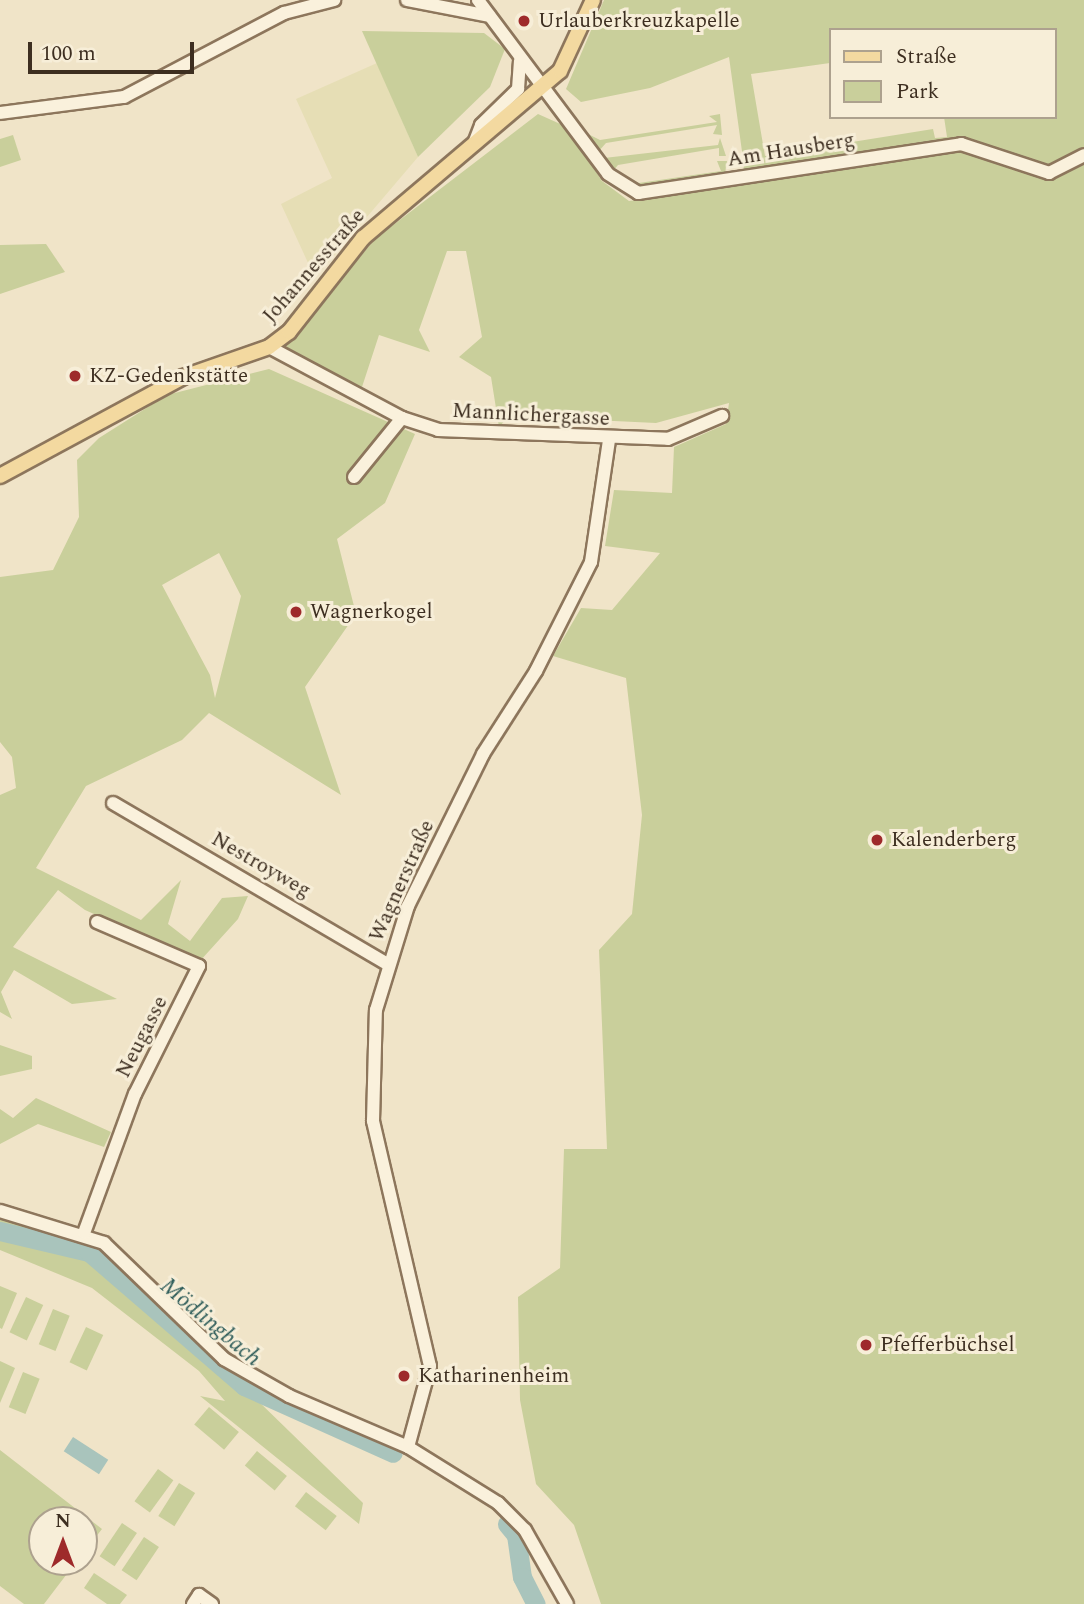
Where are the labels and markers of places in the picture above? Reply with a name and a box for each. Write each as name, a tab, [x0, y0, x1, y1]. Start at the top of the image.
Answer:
place label: Urlauberkreuzkapelle	[538, 8, 740, 34]
marker: Urlauberkreuzkapelle	[516, 13, 532, 29]
place label: KZ-Gedenkstätte	[89, 363, 248, 389]
marker: KZ-Gedenkstätte	[67, 368, 83, 384]
place label: Wagnerkogel	[310, 599, 433, 625]
marker: Wagnerkogel	[288, 604, 304, 620]
place label: Kalenderberg	[891, 827, 1016, 853]
marker: Kalenderberg	[869, 832, 885, 848]
place label: Pfefferbüchsel	[880, 1332, 1015, 1358]
marker: Pfefferbüchsel	[858, 1337, 874, 1353]
place label: Katharinenheim	[418, 1363, 569, 1389]
marker: Katharinenheim	[396, 1368, 412, 1384]

